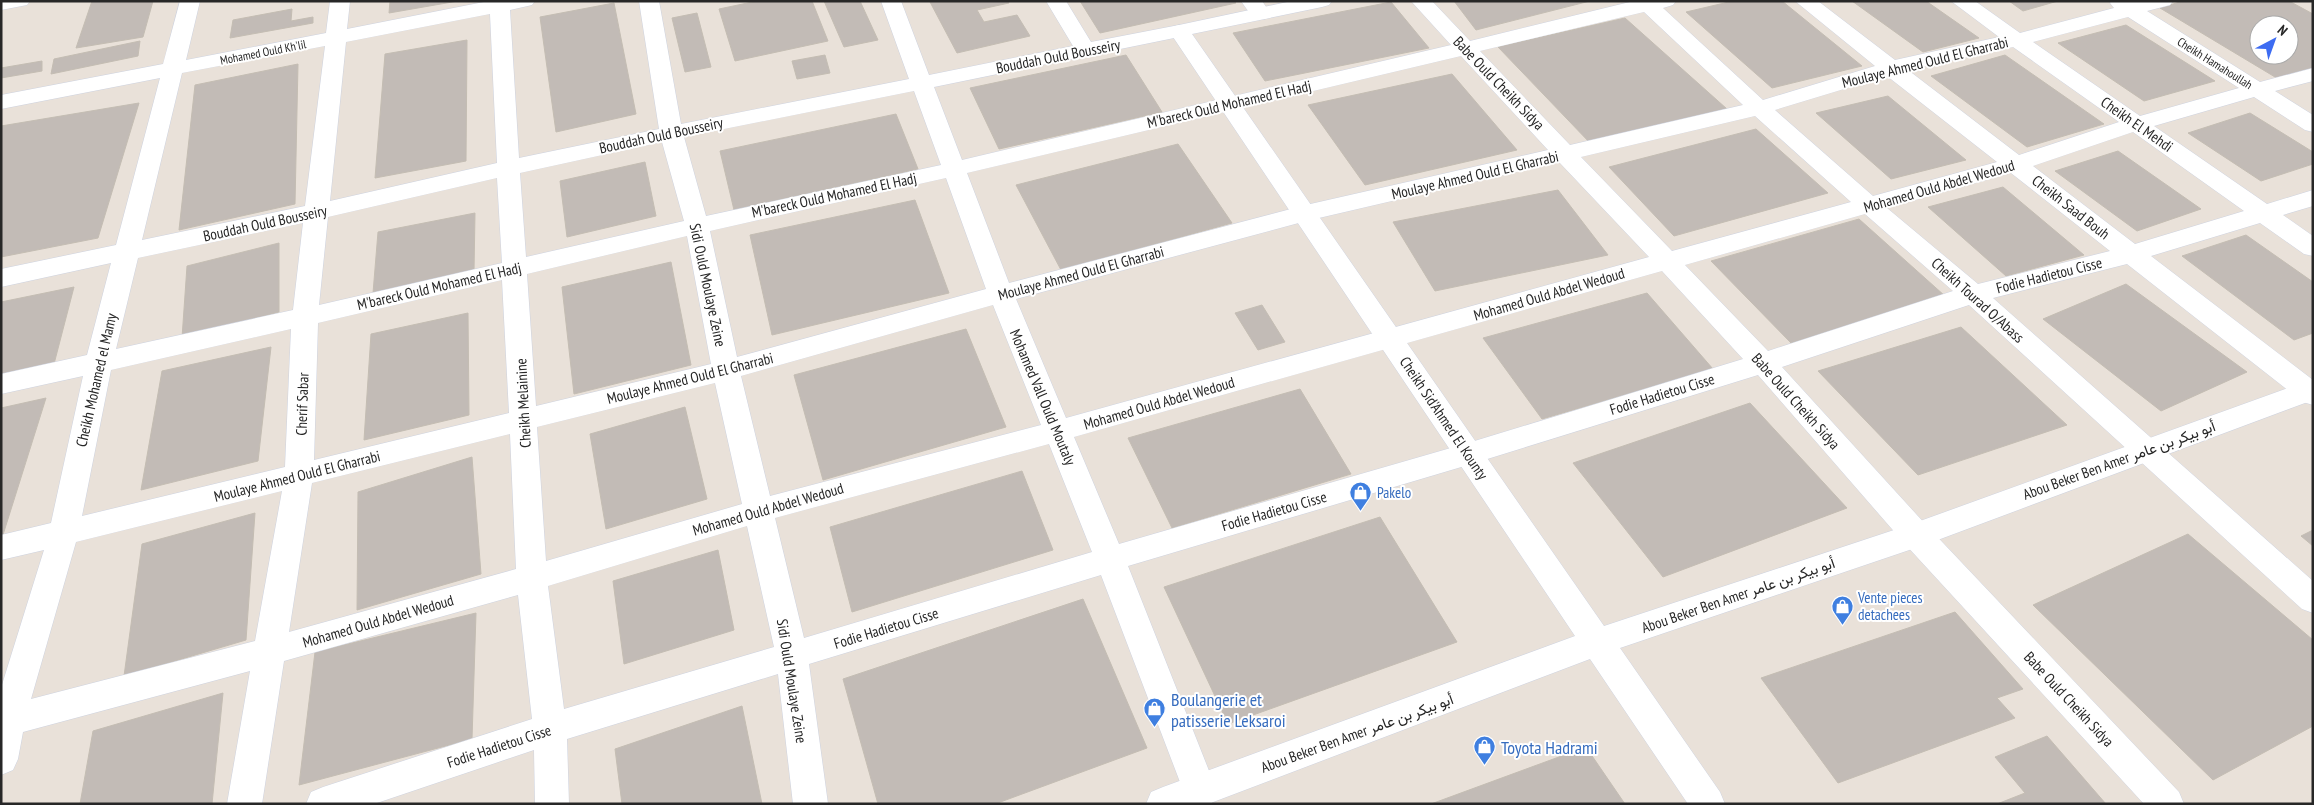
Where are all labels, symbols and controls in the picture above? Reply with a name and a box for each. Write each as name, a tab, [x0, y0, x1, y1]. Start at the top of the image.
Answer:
north arrow	[2249, 15, 2299, 65]
text: N	[2274, 21, 2291, 39]
street label: Babe Ould Cheikh Sidya	[1449, 32, 1549, 134]
street label: Moulaye Ahmed Ould El Gharrabi	[1840, 32, 2010, 92]
street label: Cheikh Hamahoullah	[2175, 34, 2255, 92]
street label: Bouddah Ould Bousseiry	[994, 35, 1122, 77]
street label: Mohamed Ould Kh'lil	[219, 36, 307, 68]
street label: M'bareck Ould Mohamed El Hadj	[1145, 76, 1313, 132]
street label: Cheikh El Mehdi	[2097, 92, 2177, 156]
street label: Bouddah Ould Bousseiry	[597, 113, 725, 157]
street label: Moulaye Ahmed Ould El Gharrabi	[1390, 147, 1560, 203]
street label: Mohamed Ould Abdel Wedoud	[1861, 155, 2017, 217]
street label: M'bareck Ould Mohamed El Hadj	[750, 168, 918, 222]
street label: Cheikh Saad Bouh	[2028, 171, 2114, 243]
street label: Bouddah Ould Bousseiry	[201, 201, 329, 245]
street label: Sidi Ould Moulaye Zeine	[686, 222, 730, 348]
street label: Moulaye Ahmed Ould El Gharrabi	[996, 242, 1166, 304]
street label: Cheikh Tourad O/Abass	[1928, 253, 2028, 347]
street label: Fodie Hadietou Cisse	[1994, 253, 2104, 297]
street label: M'bareck Ould Mohamed El Hadj	[355, 258, 523, 314]
street label: Mohamed Ould Abdel Wedoud	[1471, 263, 1627, 325]
street label: Cheikh Mohamed el Mamy	[71, 311, 121, 449]
street label: Mohamed Vall Ould Moutaly	[1006, 326, 1080, 468]
street label: Moulaye Ahmed Ould El Gharrabi	[605, 348, 775, 408]
street label: Babe Ould Cheikh Sidya	[1748, 349, 1844, 453]
street label: Cheikh Sid'Ahmed El Kounty	[1396, 353, 1492, 483]
street label: Cheikh Melainine	[511, 358, 535, 448]
street label: Fodie Hadietou Cisse	[1607, 369, 1717, 419]
street label: Cherif Sabar	[291, 371, 313, 436]
street label: Mohamed Ould Abdel Wedoud	[1081, 372, 1237, 434]
street label: Abou Beker Ben Amer أبو بيكر بن عامر	[2020, 416, 2219, 505]
street label: Moulaye Ahmed Ould El Gharrabi	[212, 446, 382, 506]
street label: Mohamed Ould Abdel Wedoud	[690, 478, 846, 540]
shop icon: Pakelo	[1349, 480, 1373, 511]
place label: Pakelo	[1377, 483, 1411, 502]
street label: Fodie Hadietou Cisse	[1219, 487, 1329, 535]
street label: Abou Beker Ben Amer أبو بيكر بن عامر	[1639, 553, 1838, 638]
place label: Vente pieces detachees	[1857, 588, 1923, 624]
street label: Mohamed Ould Abdel Wedoud	[300, 590, 456, 652]
shop icon: Vente pieces detachees	[1830, 594, 1854, 625]
street label: Fodie Hadietou Cisse	[831, 603, 941, 653]
street label: Sidi Ould Moulaye Zeine	[773, 617, 811, 745]
street label: Babe Ould Cheikh Sidya	[2020, 647, 2118, 751]
place label: Boulangerie et patisserie Leksaroi	[1171, 688, 1286, 732]
street label: Abou Beker Ben Amer أبو بيكر بن عامر	[1258, 689, 1457, 778]
shop icon: Boulangerie et patisserie Leksaroi	[1143, 697, 1167, 728]
street label: Fodie Hadietou Cisse	[445, 720, 553, 772]
shop icon: Toyota Hadrami	[1473, 735, 1497, 766]
place label: Toyota Hadrami	[1501, 736, 1598, 759]

